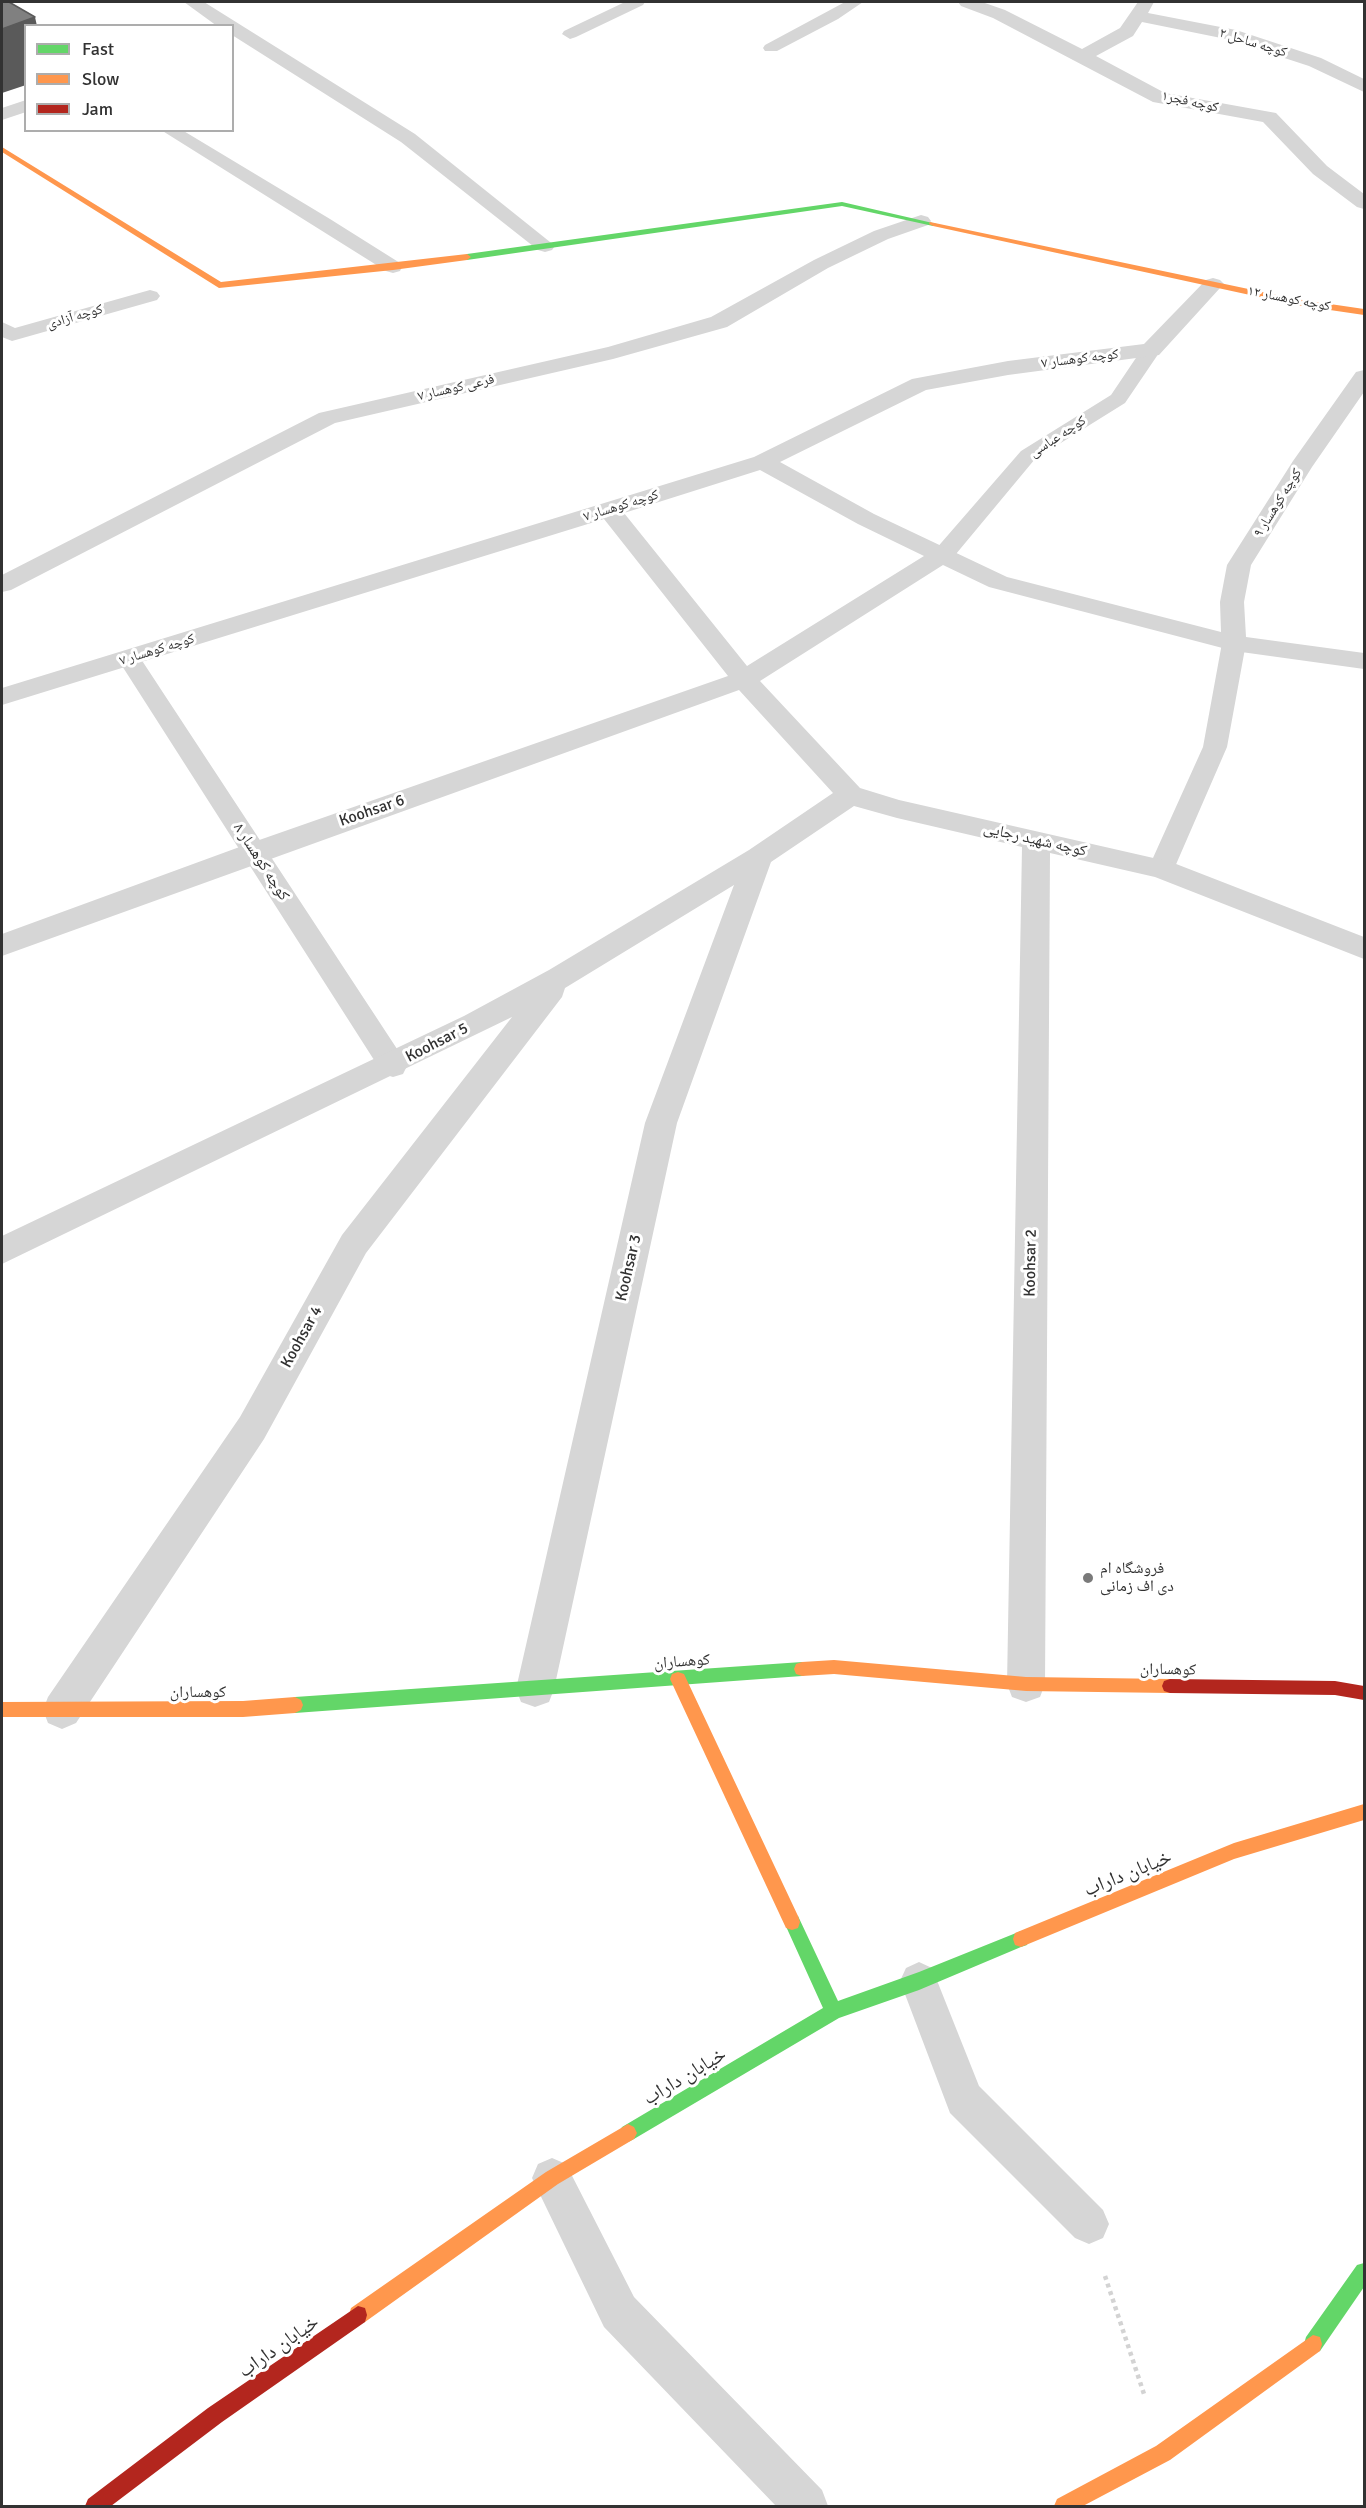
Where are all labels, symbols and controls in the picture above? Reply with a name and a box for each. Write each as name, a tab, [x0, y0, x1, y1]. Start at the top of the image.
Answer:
legend	[24, 24, 234, 132]
street label: کوچه ساحل ۲	[1217, 25, 1289, 61]
text: Fast	[82, 38, 114, 60]
text: Slow	[82, 68, 119, 90]
street label: کوچه فجر۱	[1160, 88, 1220, 116]
text: Jam	[82, 98, 113, 120]
street label: کوچه کوهسار ۱۲	[1246, 283, 1332, 315]
street label: کوچه آزادی	[45, 301, 105, 333]
street label: کوچه کوهسار ۷	[1040, 346, 1120, 372]
street label: فرعی کوهسار ۷	[416, 371, 496, 405]
street label: کوچه عباسی	[1027, 412, 1089, 462]
street label: کوچه کوهسار ۹	[1250, 466, 1306, 540]
street label: کوچه کوهسار ۷	[581, 487, 661, 525]
street label: کوچه کوهسار ۷	[117, 631, 197, 669]
street label: Koohsar 6	[337, 791, 407, 831]
street label: کوچه شهید رجایی	[981, 819, 1089, 861]
street label: کوچه کوهسار ۸	[229, 820, 293, 904]
street label: Koohsar 5	[402, 1019, 472, 1067]
street label: Koohsar 2	[1021, 1229, 1041, 1297]
street label: Koohsar 3	[612, 1233, 646, 1303]
street label: Koohsar 4	[277, 1303, 327, 1371]
place label: فروشگاه ام دی اف زمانی	[1100, 1559, 1174, 1597]
marker: فروشگاه ام دی اف زمانی	[1081, 1571, 1095, 1585]
street label: کوهساران	[653, 1650, 711, 1674]
street label: کوهساران	[1140, 1660, 1196, 1680]
street label: کوهساران	[170, 1683, 226, 1703]
street label: خیابان داراب	[1081, 1846, 1175, 1902]
street label: خیابان داراب	[639, 2043, 731, 2111]
street label: خیابان داراب	[234, 2311, 324, 2383]

